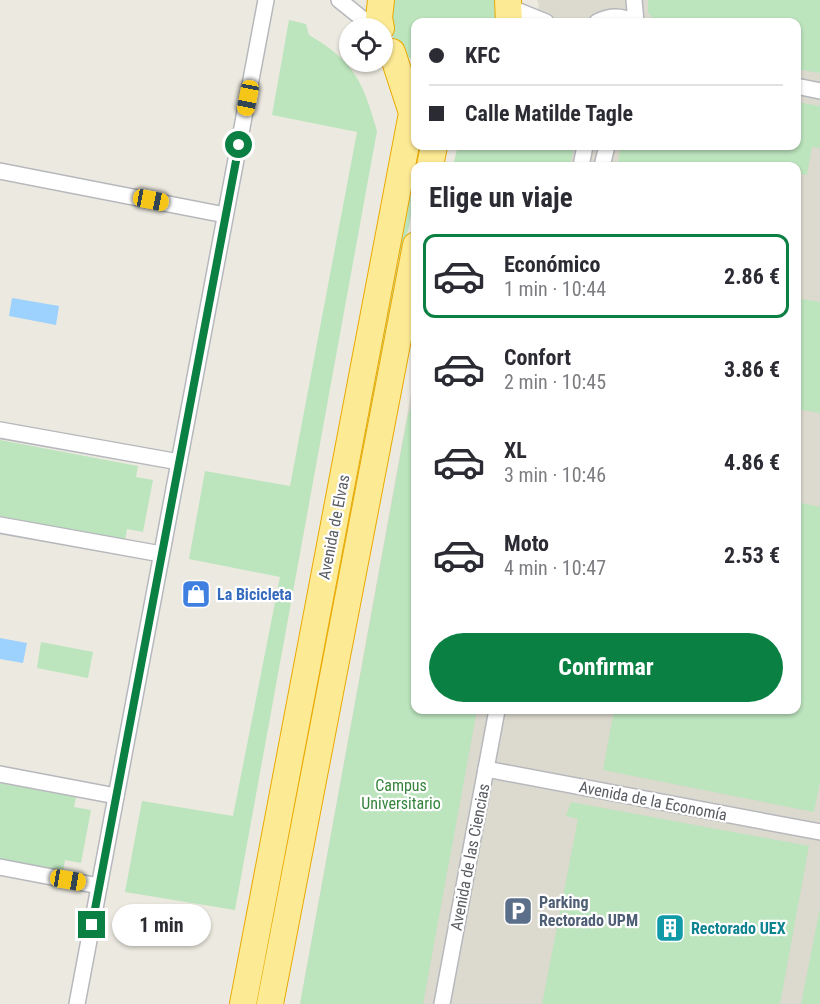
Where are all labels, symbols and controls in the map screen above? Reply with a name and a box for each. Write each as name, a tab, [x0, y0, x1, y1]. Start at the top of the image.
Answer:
map controls	[339, 18, 393, 72]
button: locate	[339, 18, 393, 72]
text: KFC	[465, 43, 500, 68]
car	[236, 79, 260, 117]
text: Calle Matilde Tagle	[465, 101, 633, 126]
route start	[225, 131, 252, 158]
text: Elige un viaje	[429, 182, 573, 214]
car	[132, 188, 170, 212]
icon: car	[432, 249, 486, 303]
text: Económico	[504, 252, 600, 277]
text: 2.86 €	[724, 264, 780, 289]
text: 1 min · 10:44	[504, 277, 606, 301]
icon: car	[432, 342, 486, 396]
text: Confort	[504, 345, 571, 370]
text: 3.86 €	[724, 357, 780, 382]
text: 2 min · 10:45	[504, 370, 606, 394]
icon: car	[432, 435, 486, 489]
text: XL	[504, 438, 527, 463]
text: 4.86 €	[724, 450, 780, 475]
text: 3 min · 10:46	[504, 463, 606, 487]
street label: Avenida de Elvas	[315, 473, 353, 581]
icon: car	[432, 528, 486, 582]
text: Moto	[504, 531, 549, 556]
text: 2.53 €	[724, 543, 780, 568]
text: 4 min · 10:47	[504, 556, 606, 580]
shop icon: La Bicicleta	[180, 578, 212, 610]
place label: La Bicicleta	[217, 585, 292, 604]
button: Confirmar	[429, 633, 783, 702]
park label: Campus Universitario	[361, 776, 441, 813]
street label: Avenida de la Economía	[577, 777, 729, 825]
street label: Avenida de las Ciencias	[446, 782, 494, 932]
car	[49, 868, 87, 892]
place label: Parking Rectorado UPM	[539, 893, 638, 930]
parking icon: Parking Rectorado UPM	[502, 895, 534, 927]
callout: 1 min	[113, 904, 212, 946]
route end	[78, 911, 105, 938]
building icon: Rectorado UEX	[654, 912, 686, 944]
text: 1 min	[139, 913, 184, 937]
place label: Rectorado UEX	[691, 919, 786, 938]

